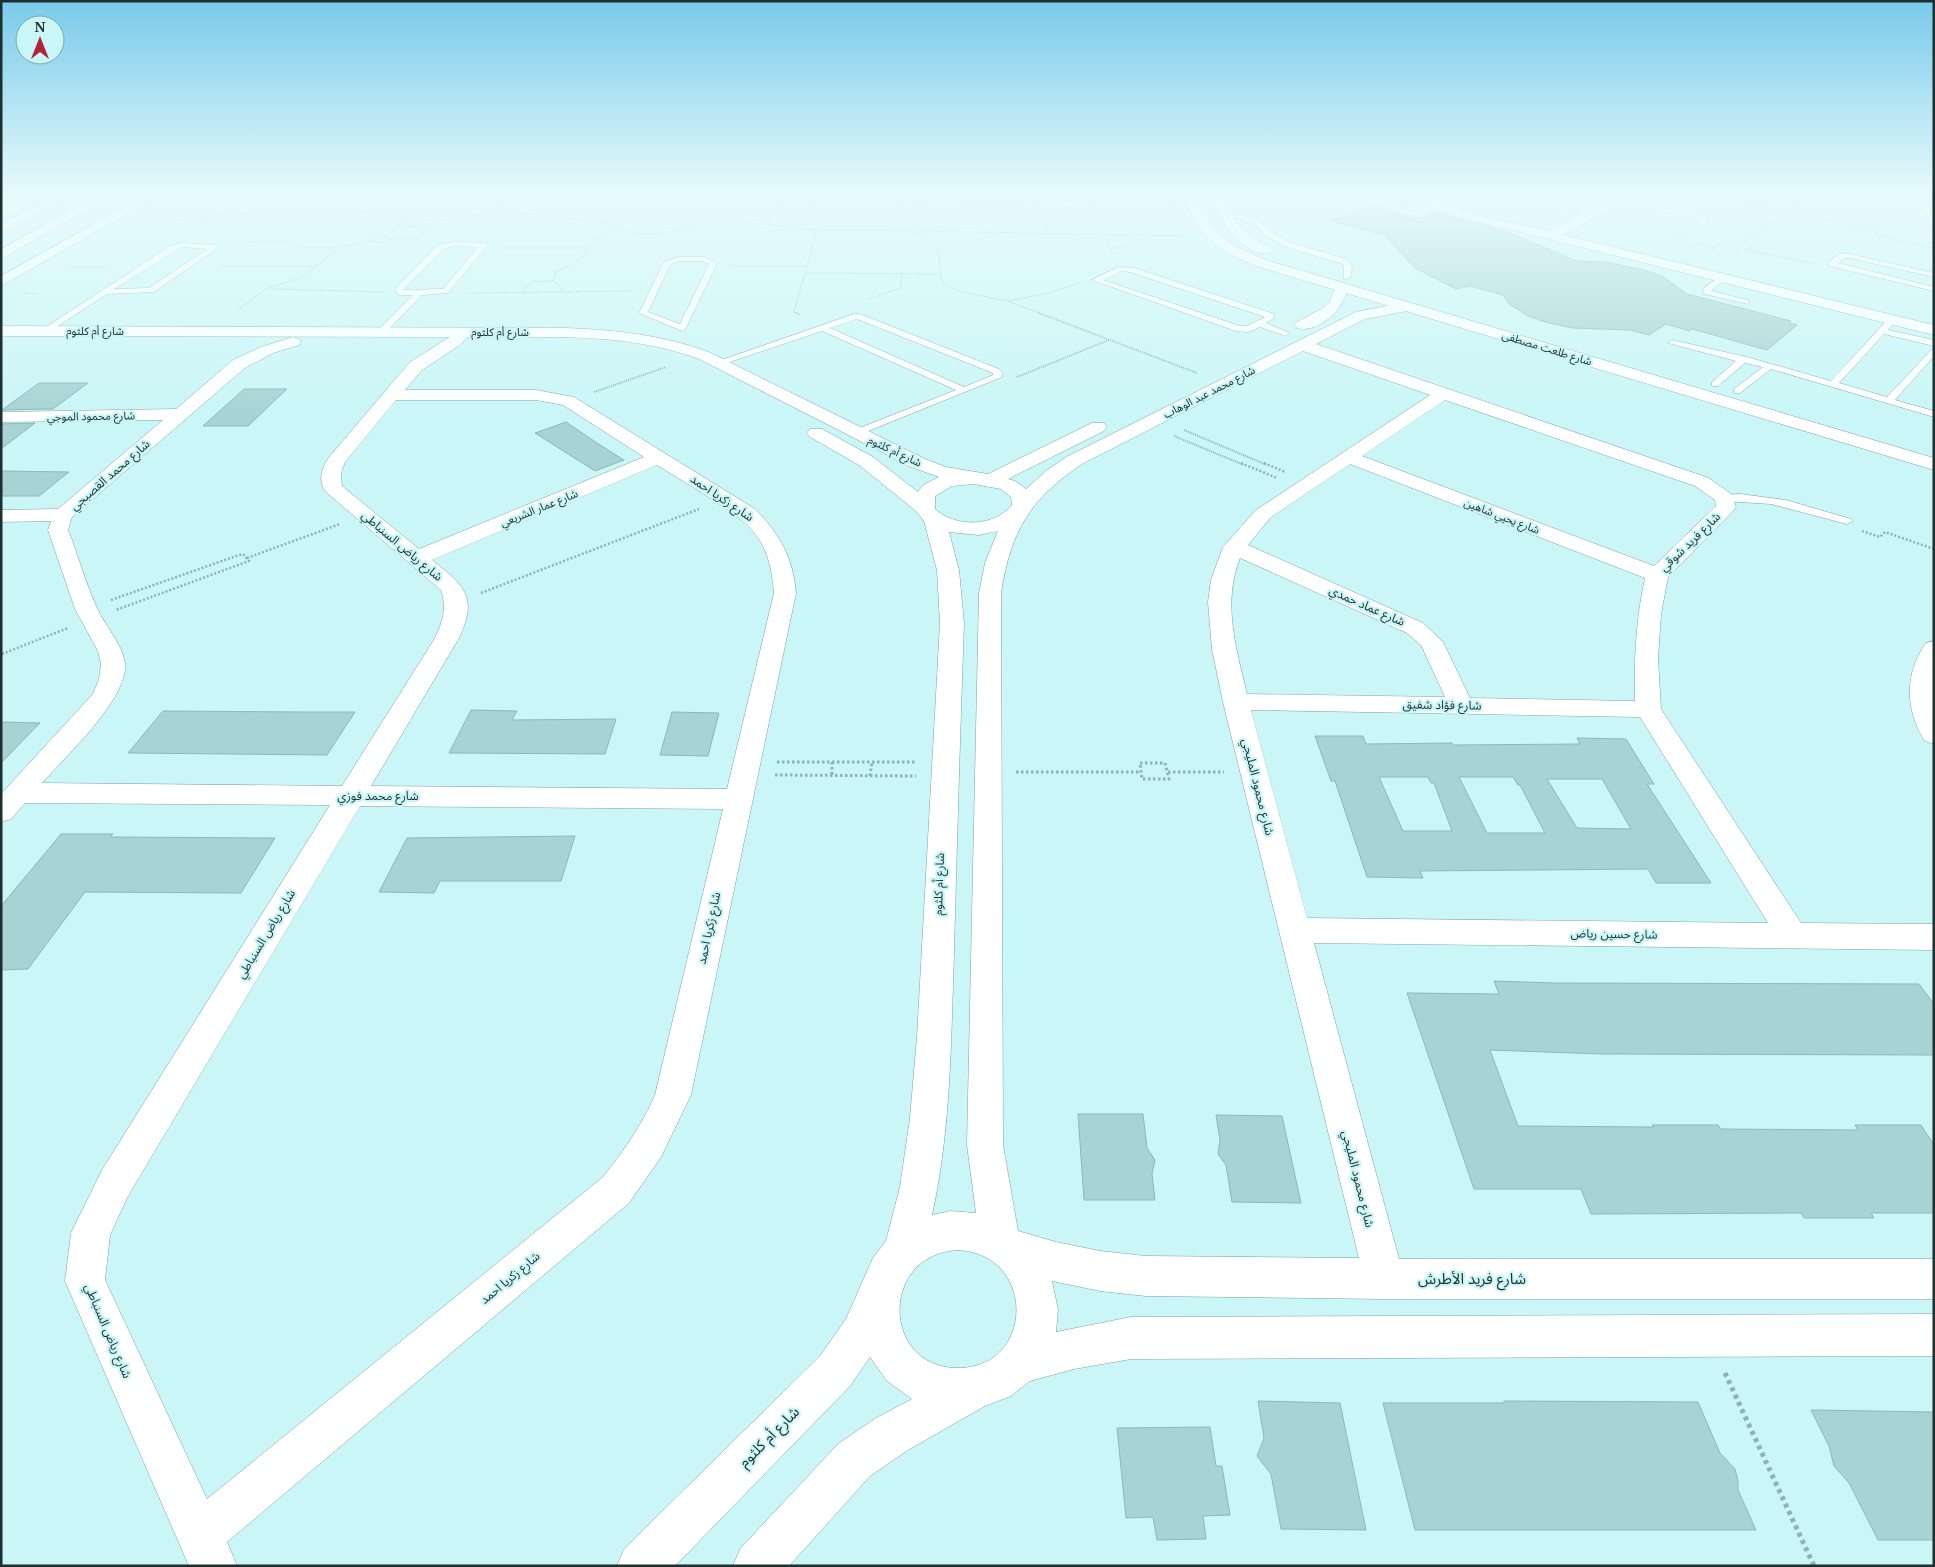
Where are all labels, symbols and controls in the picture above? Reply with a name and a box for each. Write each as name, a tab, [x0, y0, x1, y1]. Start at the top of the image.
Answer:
north arrow	[15, 15, 65, 65]
text: N	[34, 17, 46, 36]
street label: شارع أم كلثوم	[66, 323, 124, 339]
street label: شارع أم كلثوم	[471, 324, 529, 340]
street label: شارع طلعت مصطفى	[1500, 327, 1594, 369]
street label: شارع محمد عبد الوهاب	[1160, 362, 1258, 422]
street label: شارع محمود الموجي	[47, 407, 136, 426]
street label: شارع أم كلثوم	[866, 432, 925, 471]
street label: شارع محمد القصبجي	[66, 435, 154, 515]
street label: شارع زكريا احمد	[687, 470, 757, 526]
street label: شارع عمار الشريعي	[498, 485, 581, 532]
street label: شارع يحيي شاهين	[1461, 494, 1543, 539]
street label: شارع رياض السنباطي	[357, 507, 447, 586]
street label: شارع فريد شوقي	[1655, 508, 1725, 576]
street label: شارع عماد حمدي	[1326, 581, 1408, 631]
street label: شارع فؤاد شفيق	[1402, 695, 1482, 715]
street label: شارع محمود المليجي	[1236, 737, 1279, 838]
street label: شارع محمد فوزي	[337, 787, 419, 806]
street label: شارع أم كلثوم	[929, 852, 949, 916]
street label: شارع رياض السنباطي	[232, 886, 300, 982]
street label: شارع زكريا احمد	[693, 890, 725, 966]
street label: شارع حسين رياض	[1570, 924, 1658, 944]
street label: شارع محمود المليجي	[1336, 1129, 1379, 1230]
street label: شارع زكريا احمد	[476, 1248, 544, 1308]
street label: شارع فريد الأطرش	[1418, 1268, 1526, 1291]
street label: شارع رياض السنباطي	[79, 1281, 136, 1381]
street label: شارع أم كلثوم	[733, 1401, 805, 1473]

